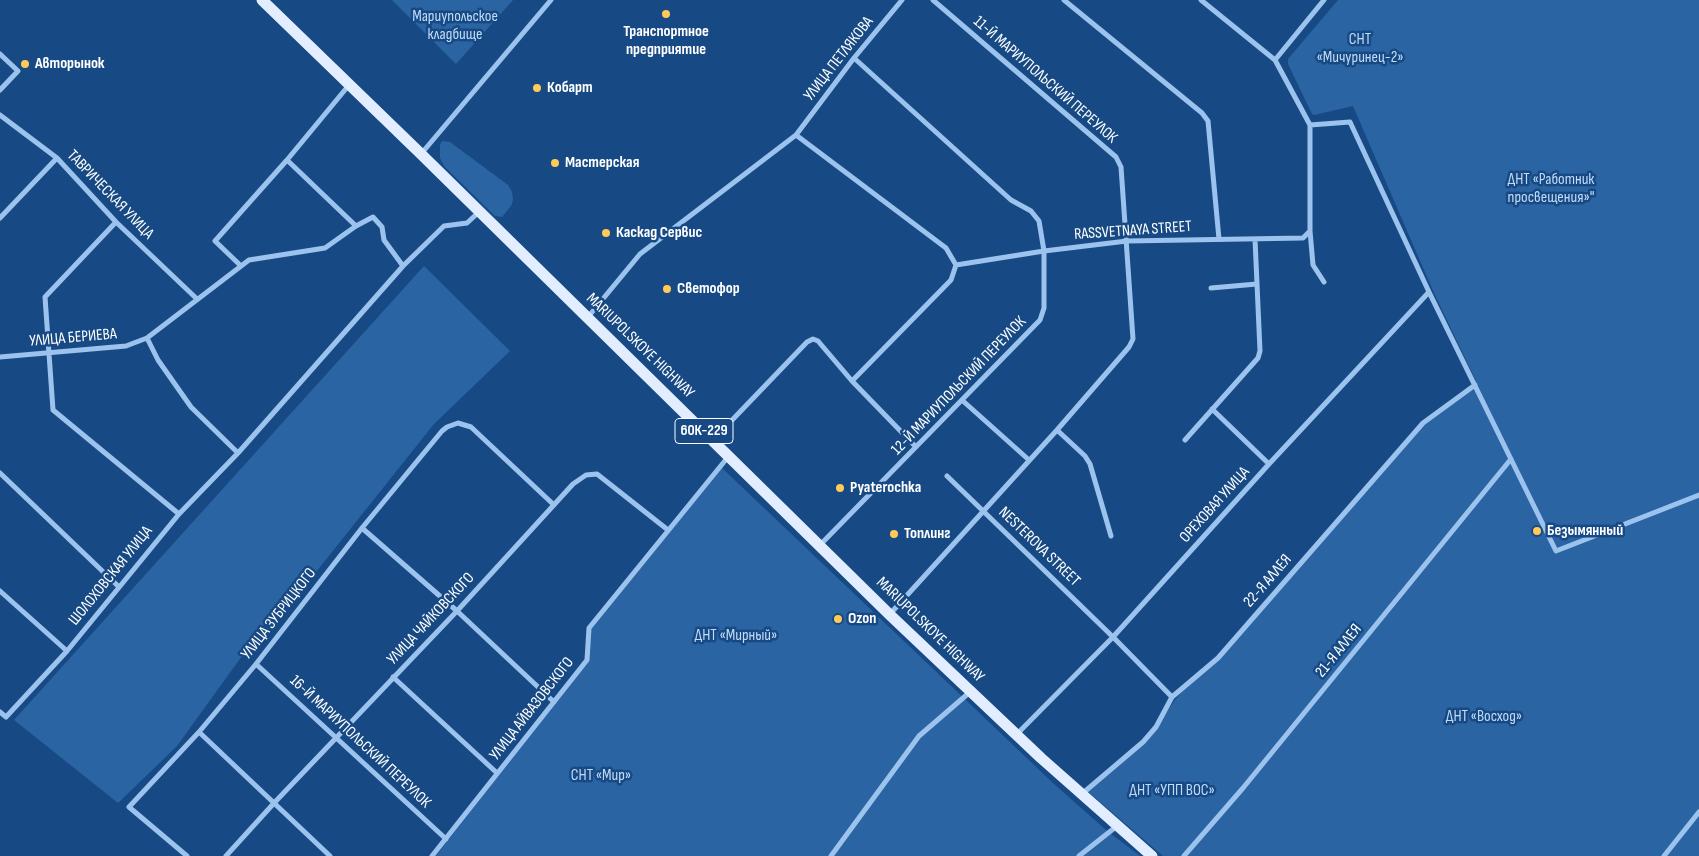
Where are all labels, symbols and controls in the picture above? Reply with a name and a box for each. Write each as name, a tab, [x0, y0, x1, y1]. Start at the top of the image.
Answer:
park label: Мариупольское кладбище	[412, 7, 498, 45]
marker: Транспортное предприятие	[660, 8, 672, 20]
street label: 11-Й МАРИУПОЛЬСКИЙ ПЕРЕУЛОК	[969, 12, 1121, 148]
street label: УЛИЦА ПЕТЛЯКОВА	[800, 13, 878, 105]
place label: Транспортное предприятие	[623, 22, 709, 60]
park label: СНТ «Мичуринец-2»	[1316, 30, 1404, 68]
place label: Авторынок	[35, 54, 105, 74]
marker: Авторынок	[19, 58, 31, 70]
place label: Кобарт	[547, 78, 593, 98]
marker: Кобарт	[531, 82, 543, 94]
street label: ТАВРИЧЕСКАЯ УЛИЦА	[63, 146, 157, 244]
place label: Мастерская	[565, 153, 639, 173]
marker: Мастерская	[549, 157, 561, 169]
park label: ДНТ «Работник просвещения»"	[1508, 170, 1594, 208]
street label: RASSVETNAYA STREET	[1074, 217, 1192, 245]
place label: Каскад Сервис	[616, 223, 702, 243]
marker: Каскад Сервис	[600, 227, 612, 239]
place label: Светофор	[677, 279, 740, 299]
marker: Светофор	[661, 283, 673, 295]
street label: MARIUPOLSKOYE HIGHWAY	[582, 289, 698, 403]
street label: 12-Й МАРИУПОЛЬСКИЙ ПЕРЕУЛОК	[888, 313, 1030, 459]
street label: УЛИЦА БЕРИЕВА	[29, 325, 117, 351]
road number: 60К-229	[675, 418, 733, 444]
street label: ОРЕХОВАЯ УЛИЦА	[1176, 463, 1254, 547]
place label: Pyaterochka	[850, 478, 921, 498]
marker: Pyaterochka	[834, 482, 846, 494]
street label: NESTEROVA STREET	[994, 503, 1084, 591]
place label: Безымянный	[1547, 521, 1623, 541]
street label: ШОЛОХОВСКАЯ УЛИЦА	[65, 522, 157, 630]
place label: Топлинг	[904, 524, 951, 544]
marker: Безымянный	[1531, 525, 1543, 537]
marker: Топлинг	[888, 528, 900, 540]
street label: 22-Я АЛЛЕЯ	[1240, 551, 1296, 611]
street label: УЛИЦА ЗУБРИЦКОГО	[237, 565, 321, 663]
street label: УЛИЦА ЧАЙКОВСКОГО	[383, 569, 479, 669]
street label: MARIUPOLSKOYE HIGHWAY	[872, 573, 988, 687]
place label: Ozon	[848, 609, 876, 629]
marker: Ozon	[832, 613, 844, 625]
street label: 21-Я АЛЛЕЯ	[1312, 621, 1366, 681]
park label: ДНТ «Мирный»	[695, 626, 777, 646]
street label: УЛИЦА АЙВАЗОВСКОГО	[486, 654, 578, 764]
street label: 16-Й МАРИУПОЛЬСКИЙ ПЕРЕУЛОК	[285, 672, 435, 812]
park label: ДНТ «Восход»	[1446, 707, 1522, 727]
park label: СНТ «Мир»	[571, 766, 631, 786]
park label: ДНТ «УПП ВОС»	[1129, 781, 1215, 801]

